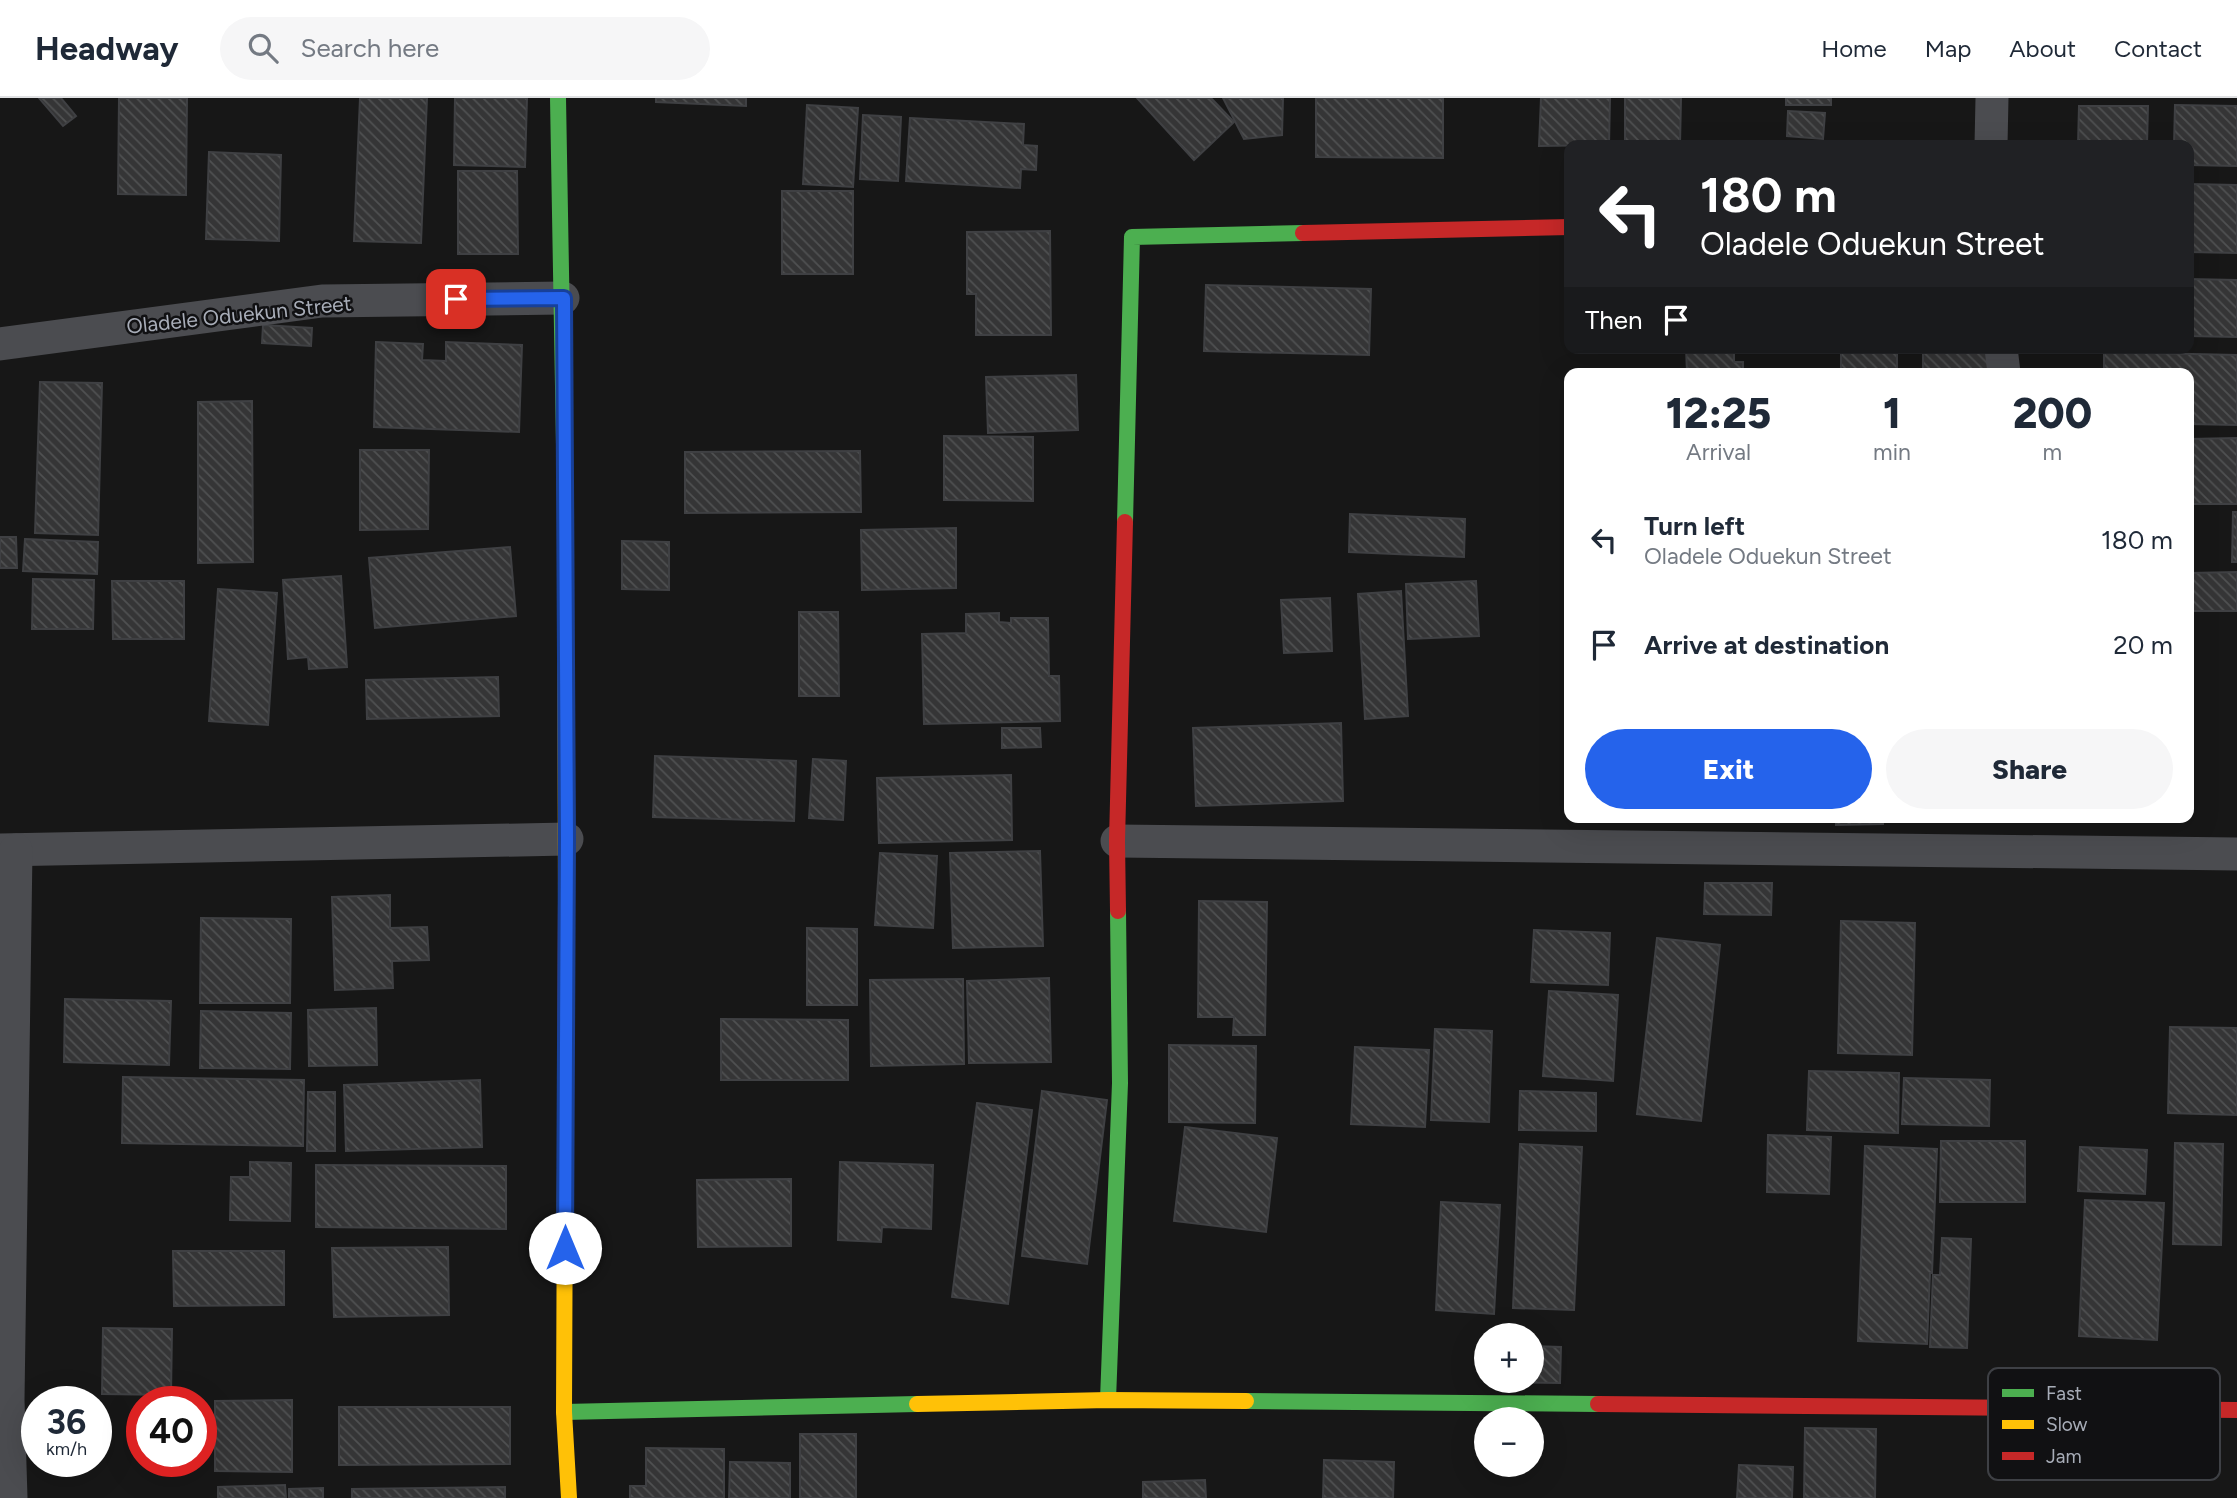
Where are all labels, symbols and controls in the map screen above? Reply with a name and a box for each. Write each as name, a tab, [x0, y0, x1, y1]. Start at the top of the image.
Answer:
search box	[220, 17, 710, 80]
text: Headway	[35, 29, 178, 68]
icon: search	[244, 29, 282, 67]
text: Search here	[300, 32, 439, 64]
text: Home	[1821, 34, 1887, 63]
text: Map	[1925, 34, 1971, 63]
text: About	[2009, 34, 2076, 63]
text: Contact	[2114, 34, 2202, 63]
text: 180 m	[1700, 165, 1837, 224]
icon: left	[1585, 168, 1676, 259]
text: Oladele Oduekun Street	[1700, 225, 2044, 263]
pin	[426, 269, 486, 329]
icon: arrive	[437, 280, 475, 318]
street label: Oladele Oduekun Street	[125, 290, 353, 339]
icon: arrive	[1657, 301, 1695, 339]
text: Then	[1585, 304, 1643, 336]
text: 12:25	[1666, 388, 1771, 439]
text: 1	[1883, 388, 1901, 439]
text: 200	[2013, 388, 2092, 439]
text: Arrival	[1686, 438, 1751, 466]
text: min	[1873, 438, 1911, 466]
text: m	[2043, 438, 2062, 466]
text: Turn left	[1644, 510, 1745, 542]
icon: left	[1585, 521, 1623, 559]
text: 180 m	[2101, 524, 2173, 556]
text: Oladele Oduekun Street	[1644, 542, 1892, 570]
icon: arrive	[1585, 626, 1623, 664]
text: Arrive at destination	[1644, 629, 1889, 661]
text: 20 m	[2113, 629, 2173, 661]
button: Exit	[1585, 729, 1872, 809]
button: Share	[1886, 729, 2173, 809]
position arrow	[528, 1211, 602, 1285]
map controls	[1474, 1323, 1544, 1477]
button: +	[1474, 1323, 1544, 1393]
legend	[1988, 1368, 2220, 1480]
text: Fast	[2046, 1382, 2082, 1405]
speed limit sign: 40	[126, 1386, 217, 1477]
text: 36	[47, 1401, 86, 1443]
button: −	[1474, 1407, 1544, 1477]
text: Slow	[2046, 1413, 2088, 1436]
text: km/h	[46, 1438, 87, 1460]
text: Jam	[2046, 1445, 2082, 1468]

